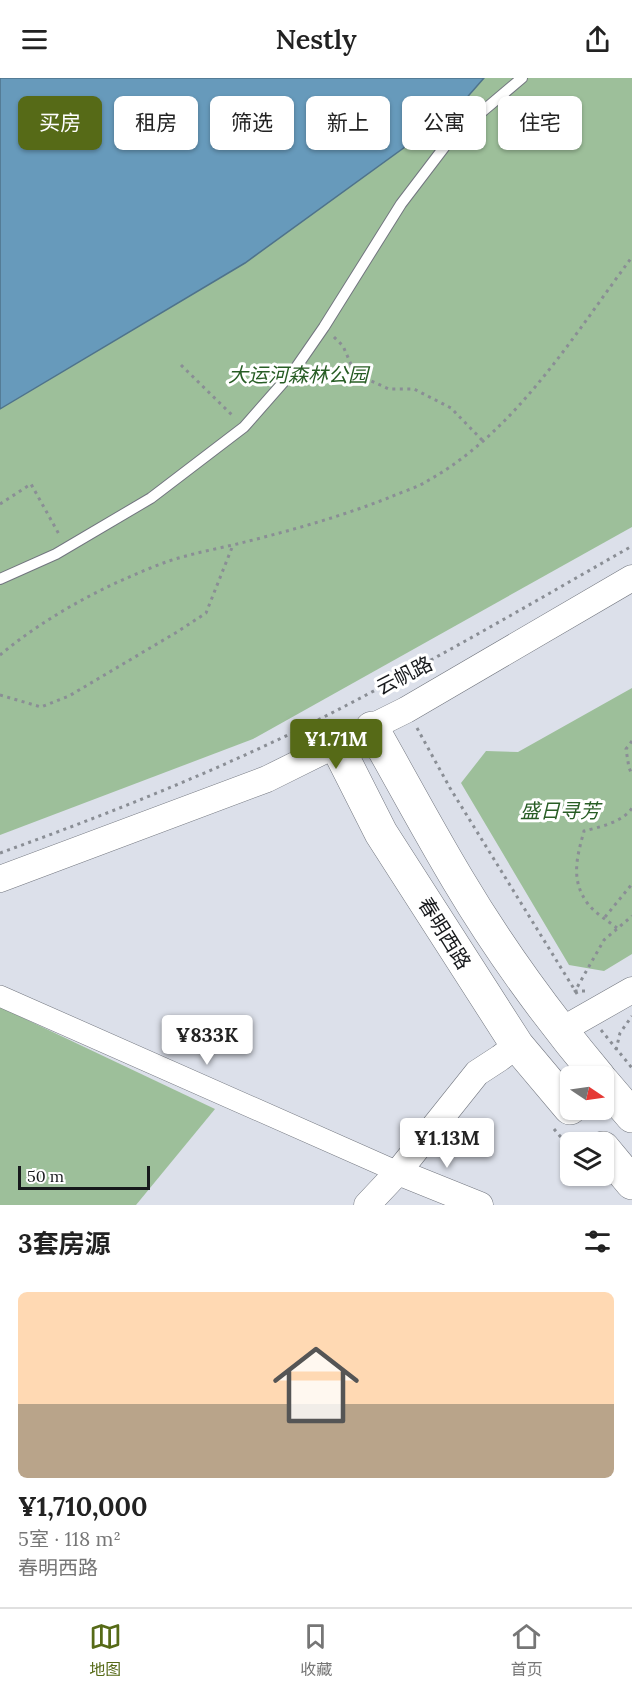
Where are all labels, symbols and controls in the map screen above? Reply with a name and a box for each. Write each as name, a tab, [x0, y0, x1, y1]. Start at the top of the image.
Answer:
text: Nestly	[275, 22, 357, 56]
icon: menu	[18, 23, 51, 56]
icon: share	[581, 23, 614, 56]
chip: 买房	[18, 96, 102, 150]
chip: 租房	[114, 96, 198, 150]
chip: 筛选	[210, 96, 294, 150]
chip: 新上	[306, 96, 390, 150]
chip: 公寓	[402, 96, 486, 150]
chip: 住宅	[498, 96, 582, 150]
park label: 大运河森林公园	[228, 362, 371, 387]
street label: 云帆路	[372, 650, 436, 700]
pin: ¥1.71M	[287, 719, 385, 770]
text: ¥1.71M	[304, 726, 368, 751]
park label: 盛日寻芳	[520, 798, 603, 823]
street label: 春明西路	[413, 892, 477, 974]
pin: ¥833K	[165, 1015, 249, 1066]
text: ¥833K	[176, 1022, 238, 1047]
north arrow	[560, 1066, 614, 1120]
map controls	[560, 1066, 614, 1186]
pin: ¥1.13M	[398, 1118, 496, 1169]
text: ¥1.13M	[414, 1125, 480, 1150]
button: layers	[560, 1132, 614, 1186]
scale bar	[18, 1163, 150, 1190]
text: 50 m	[27, 1166, 64, 1186]
icon: filters	[581, 1225, 614, 1258]
text: 3套房源	[18, 1227, 111, 1260]
icon: home	[262, 1331, 370, 1439]
text: ¥1,710,000	[18, 1490, 148, 1523]
text: 5室 · 118 m²	[18, 1526, 121, 1551]
text: 春明西路	[18, 1555, 98, 1580]
tab: 地图	[89, 1620, 122, 1680]
tab: 收藏	[299, 1620, 332, 1680]
tab: 首页	[510, 1620, 543, 1680]

